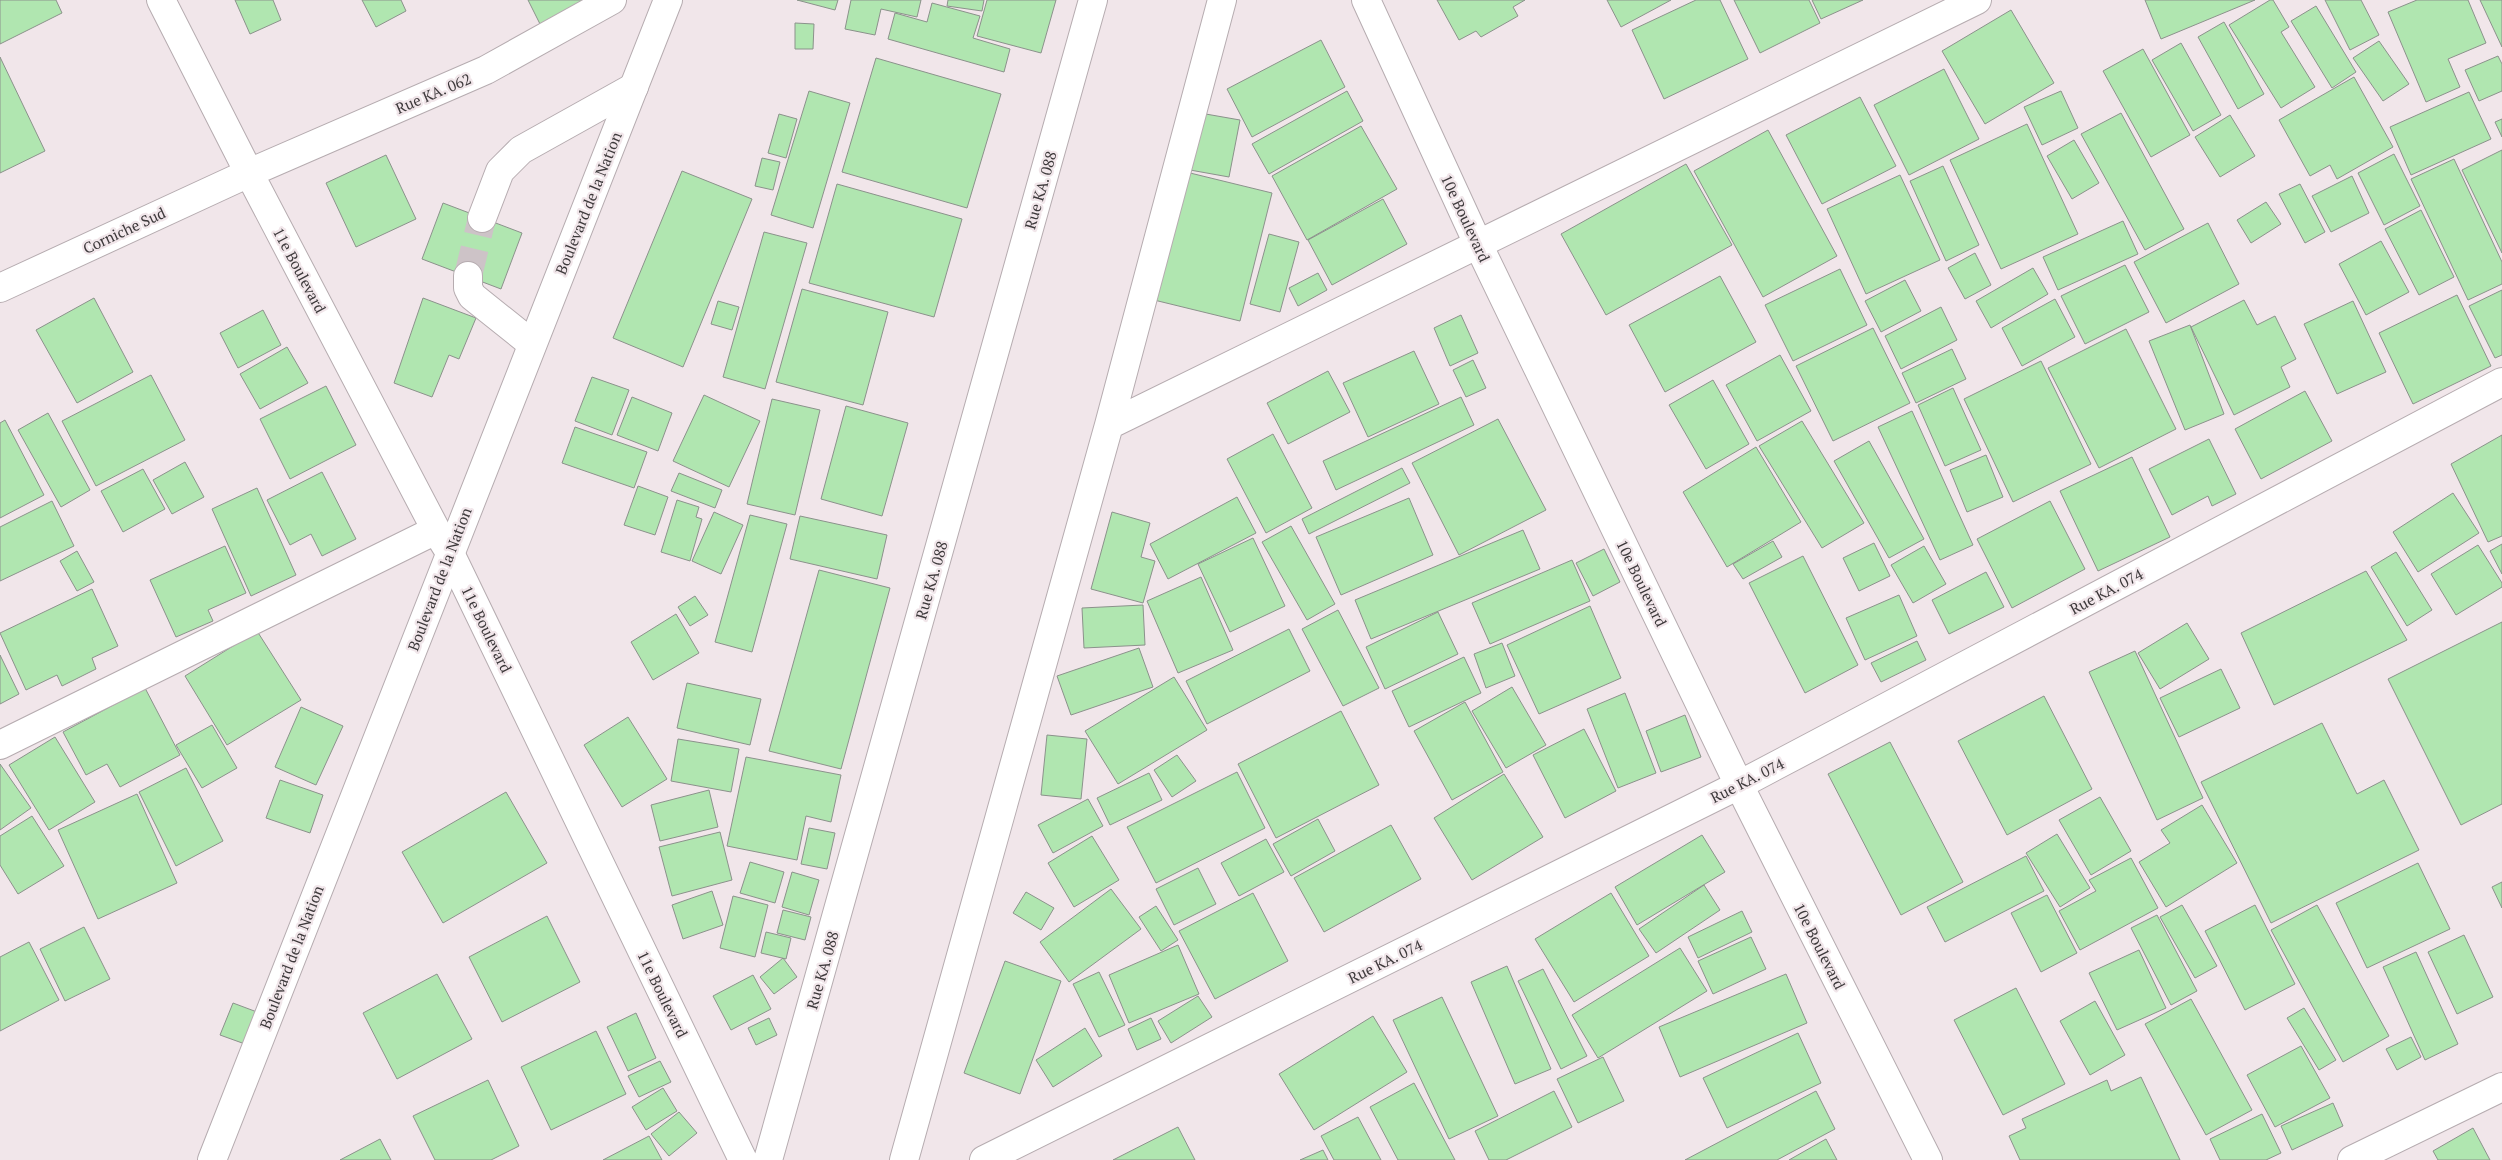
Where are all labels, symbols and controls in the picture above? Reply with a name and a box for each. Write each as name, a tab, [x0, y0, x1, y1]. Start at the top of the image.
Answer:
street label: Rue KA. 062	[392, 68, 474, 118]
street label: Boulevard de la Nation	[550, 129, 626, 277]
street label: Rue KA. 088	[1019, 149, 1061, 231]
street label: 10e Boulevard	[1437, 171, 1495, 265]
street label: Corniche Sud	[80, 202, 168, 258]
street label: 11e Boulevard	[269, 224, 331, 316]
street label: Boulevard de la Nation	[402, 504, 476, 653]
street label: 10e Boulevard	[1612, 536, 1672, 630]
street label: Rue KA. 088	[910, 539, 952, 621]
street label: Rue KA. 074	[2066, 563, 2146, 619]
street label: 11e Boulevard	[457, 582, 517, 676]
street label: Rue KA. 074	[1707, 753, 1787, 807]
street label: Boulevard de la Nation	[254, 882, 328, 1031]
street label: 10e Boulevard	[1790, 899, 1850, 993]
street label: Rue KA. 088	[801, 929, 843, 1011]
street label: Rue KA. 074	[1345, 934, 1425, 988]
street label: 11e Boulevard	[633, 947, 693, 1041]

